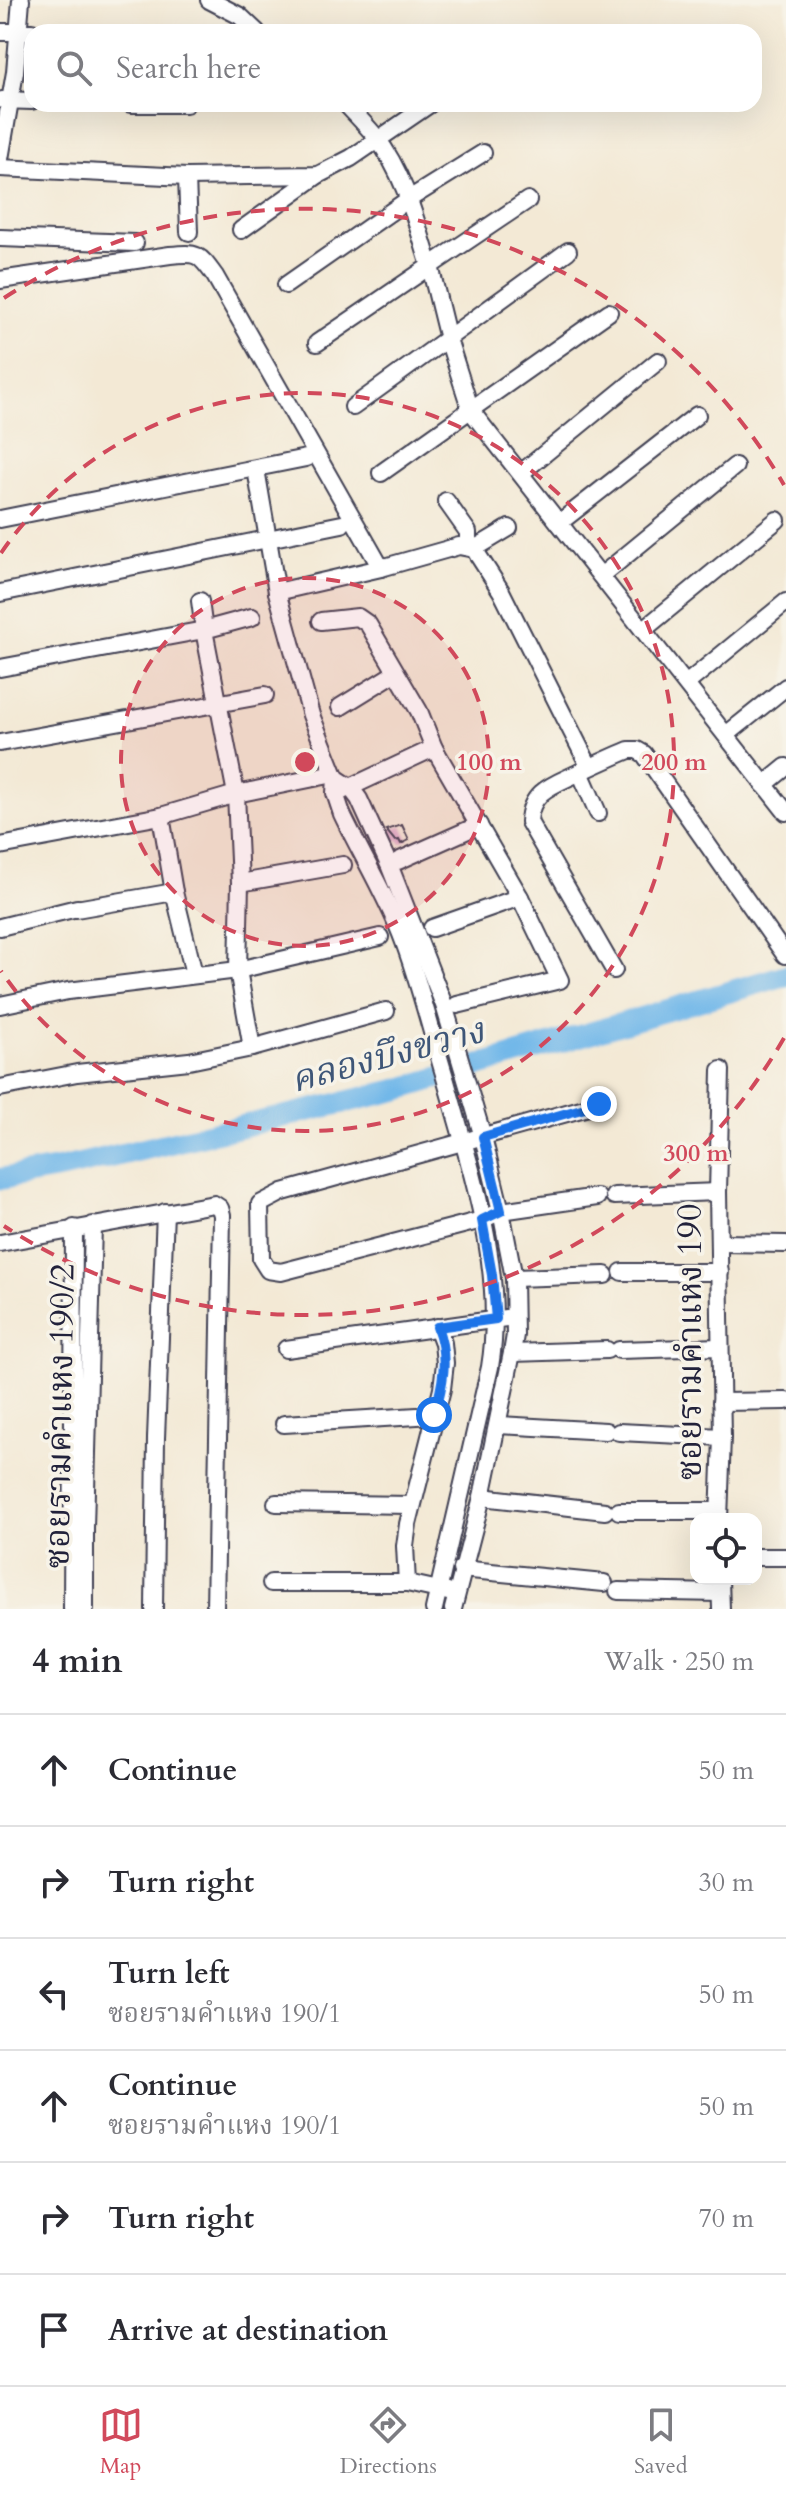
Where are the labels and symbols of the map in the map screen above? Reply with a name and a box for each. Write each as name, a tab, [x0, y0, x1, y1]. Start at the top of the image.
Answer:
text: 100 m	[456, 746, 523, 779]
text: 200 m	[641, 746, 708, 779]
centre of rings	[291, 748, 319, 776]
water label: คลองบึงขวาง	[285, 1006, 492, 1105]
route end	[581, 1086, 617, 1122]
text: 300 m	[663, 1137, 730, 1170]
street label: ซอยรามคำแหง 190	[667, 1204, 713, 1480]
street label: ซอยรามคำแหง 190/2	[34, 1263, 86, 1569]
route start	[416, 1397, 452, 1433]

